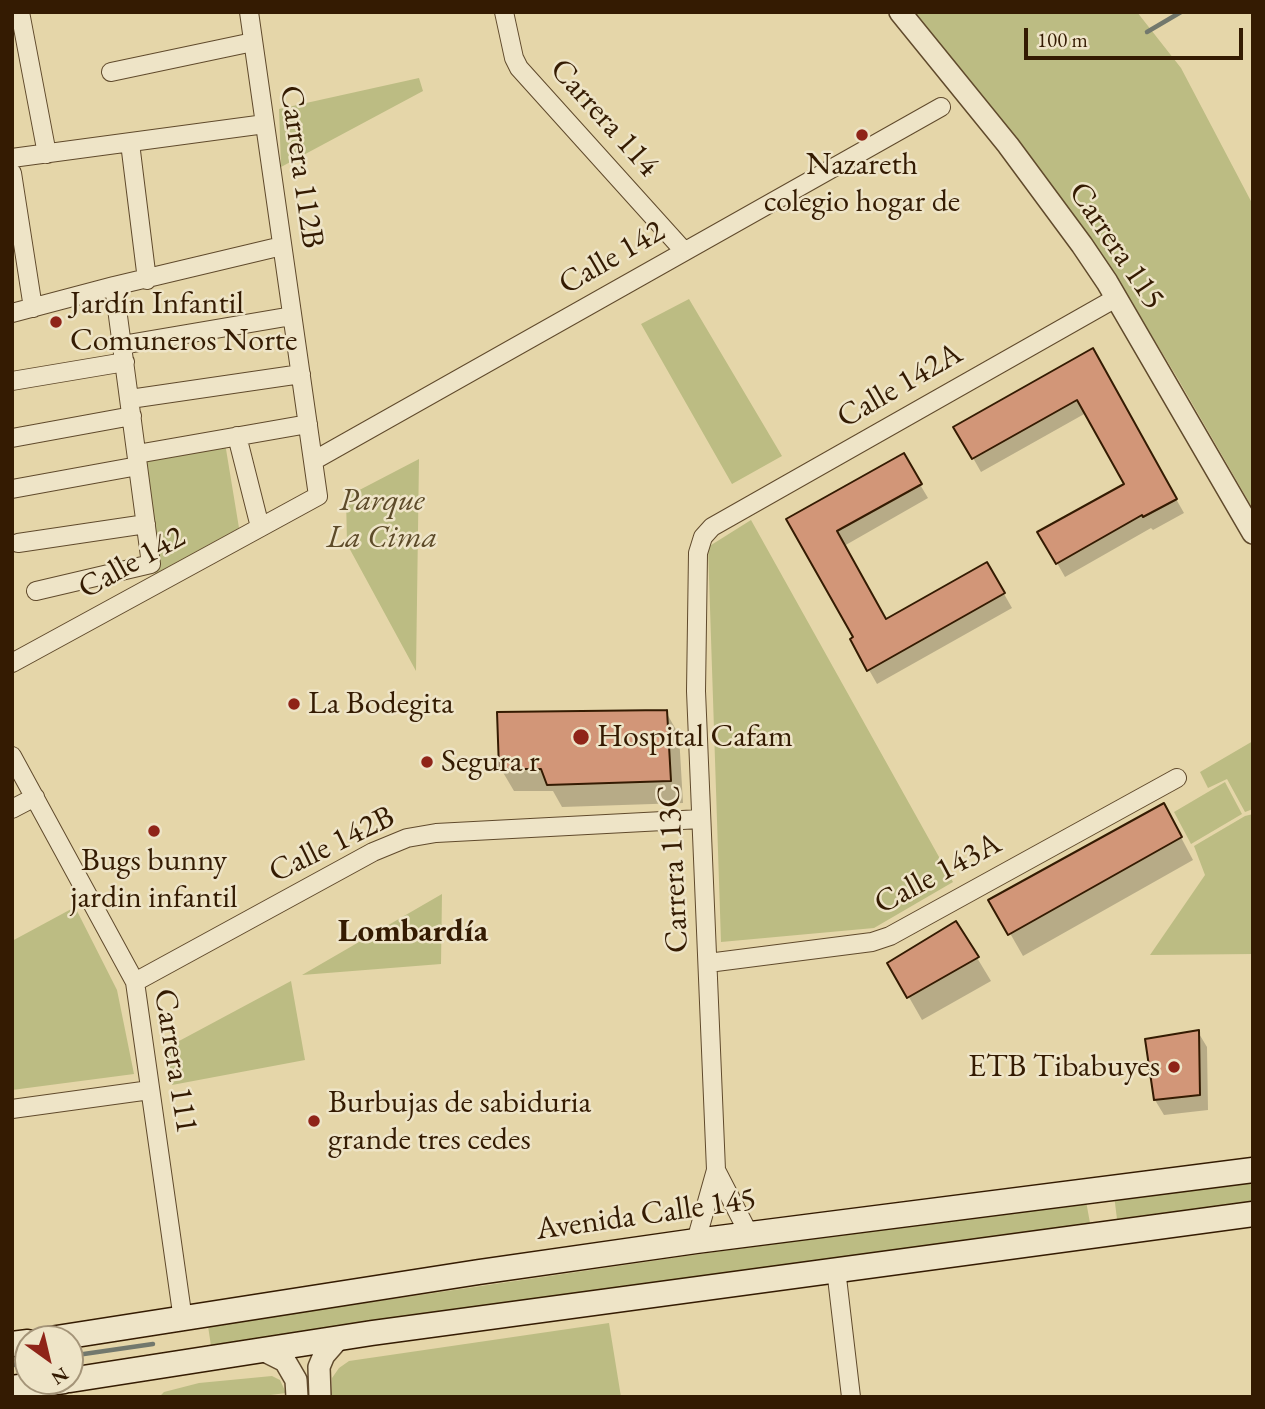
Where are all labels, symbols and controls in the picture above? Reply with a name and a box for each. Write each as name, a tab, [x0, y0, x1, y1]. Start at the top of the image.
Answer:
scale bar	[1027, 14, 1246, 58]
text: 100 m	[1037, 26, 1088, 53]
street label: Carrera 114	[541, 51, 667, 185]
street label: Carrera 112B	[271, 83, 331, 251]
marker: Nazareth colegio hogar de	[854, 127, 870, 143]
place label: Nazareth colegio hogar de	[764, 146, 960, 221]
street label: Carrera 115	[1059, 175, 1173, 317]
street label: Calle 142	[552, 212, 672, 304]
place label: Jardín Infantil Comuneros Norte	[70, 285, 297, 360]
marker: Jardín Infantil Comuneros Norte	[48, 314, 64, 330]
street label: Calle 142A	[831, 335, 969, 437]
park label: Parque La Cima	[327, 482, 437, 557]
street label: Calle 142	[72, 518, 192, 608]
place label: La Bodegita	[308, 685, 454, 723]
marker: La Bodegita	[286, 696, 302, 712]
place label: Hospital Cafam	[597, 718, 793, 756]
marker: Hospital Cafam	[571, 727, 591, 747]
place label: Segura r	[441, 743, 540, 781]
marker: Segura r	[419, 754, 435, 770]
street label: Carrera 113C	[650, 784, 698, 954]
street label: Calle 142B	[263, 798, 401, 892]
marker: Bugs bunny jardin infantil	[146, 823, 162, 839]
street label: Calle 143A	[868, 825, 1008, 923]
place label: Bugs bunny jardin infantil	[70, 842, 238, 917]
district label: Lombardía	[338, 912, 488, 952]
street label: Carrera 111	[145, 986, 205, 1136]
place label: ETB Tibabuyes	[968, 1048, 1160, 1086]
marker: ETB Tibabuyes	[1166, 1059, 1182, 1075]
place label: Burbujas de sabiduria grande tres cedes	[328, 1084, 591, 1159]
marker: Burbujas de sabiduria grande tres cedes	[306, 1113, 322, 1129]
street label: Avenida Calle 145	[534, 1181, 758, 1249]
north arrow	[14, 1325, 84, 1395]
text: N	[47, 1362, 73, 1391]

